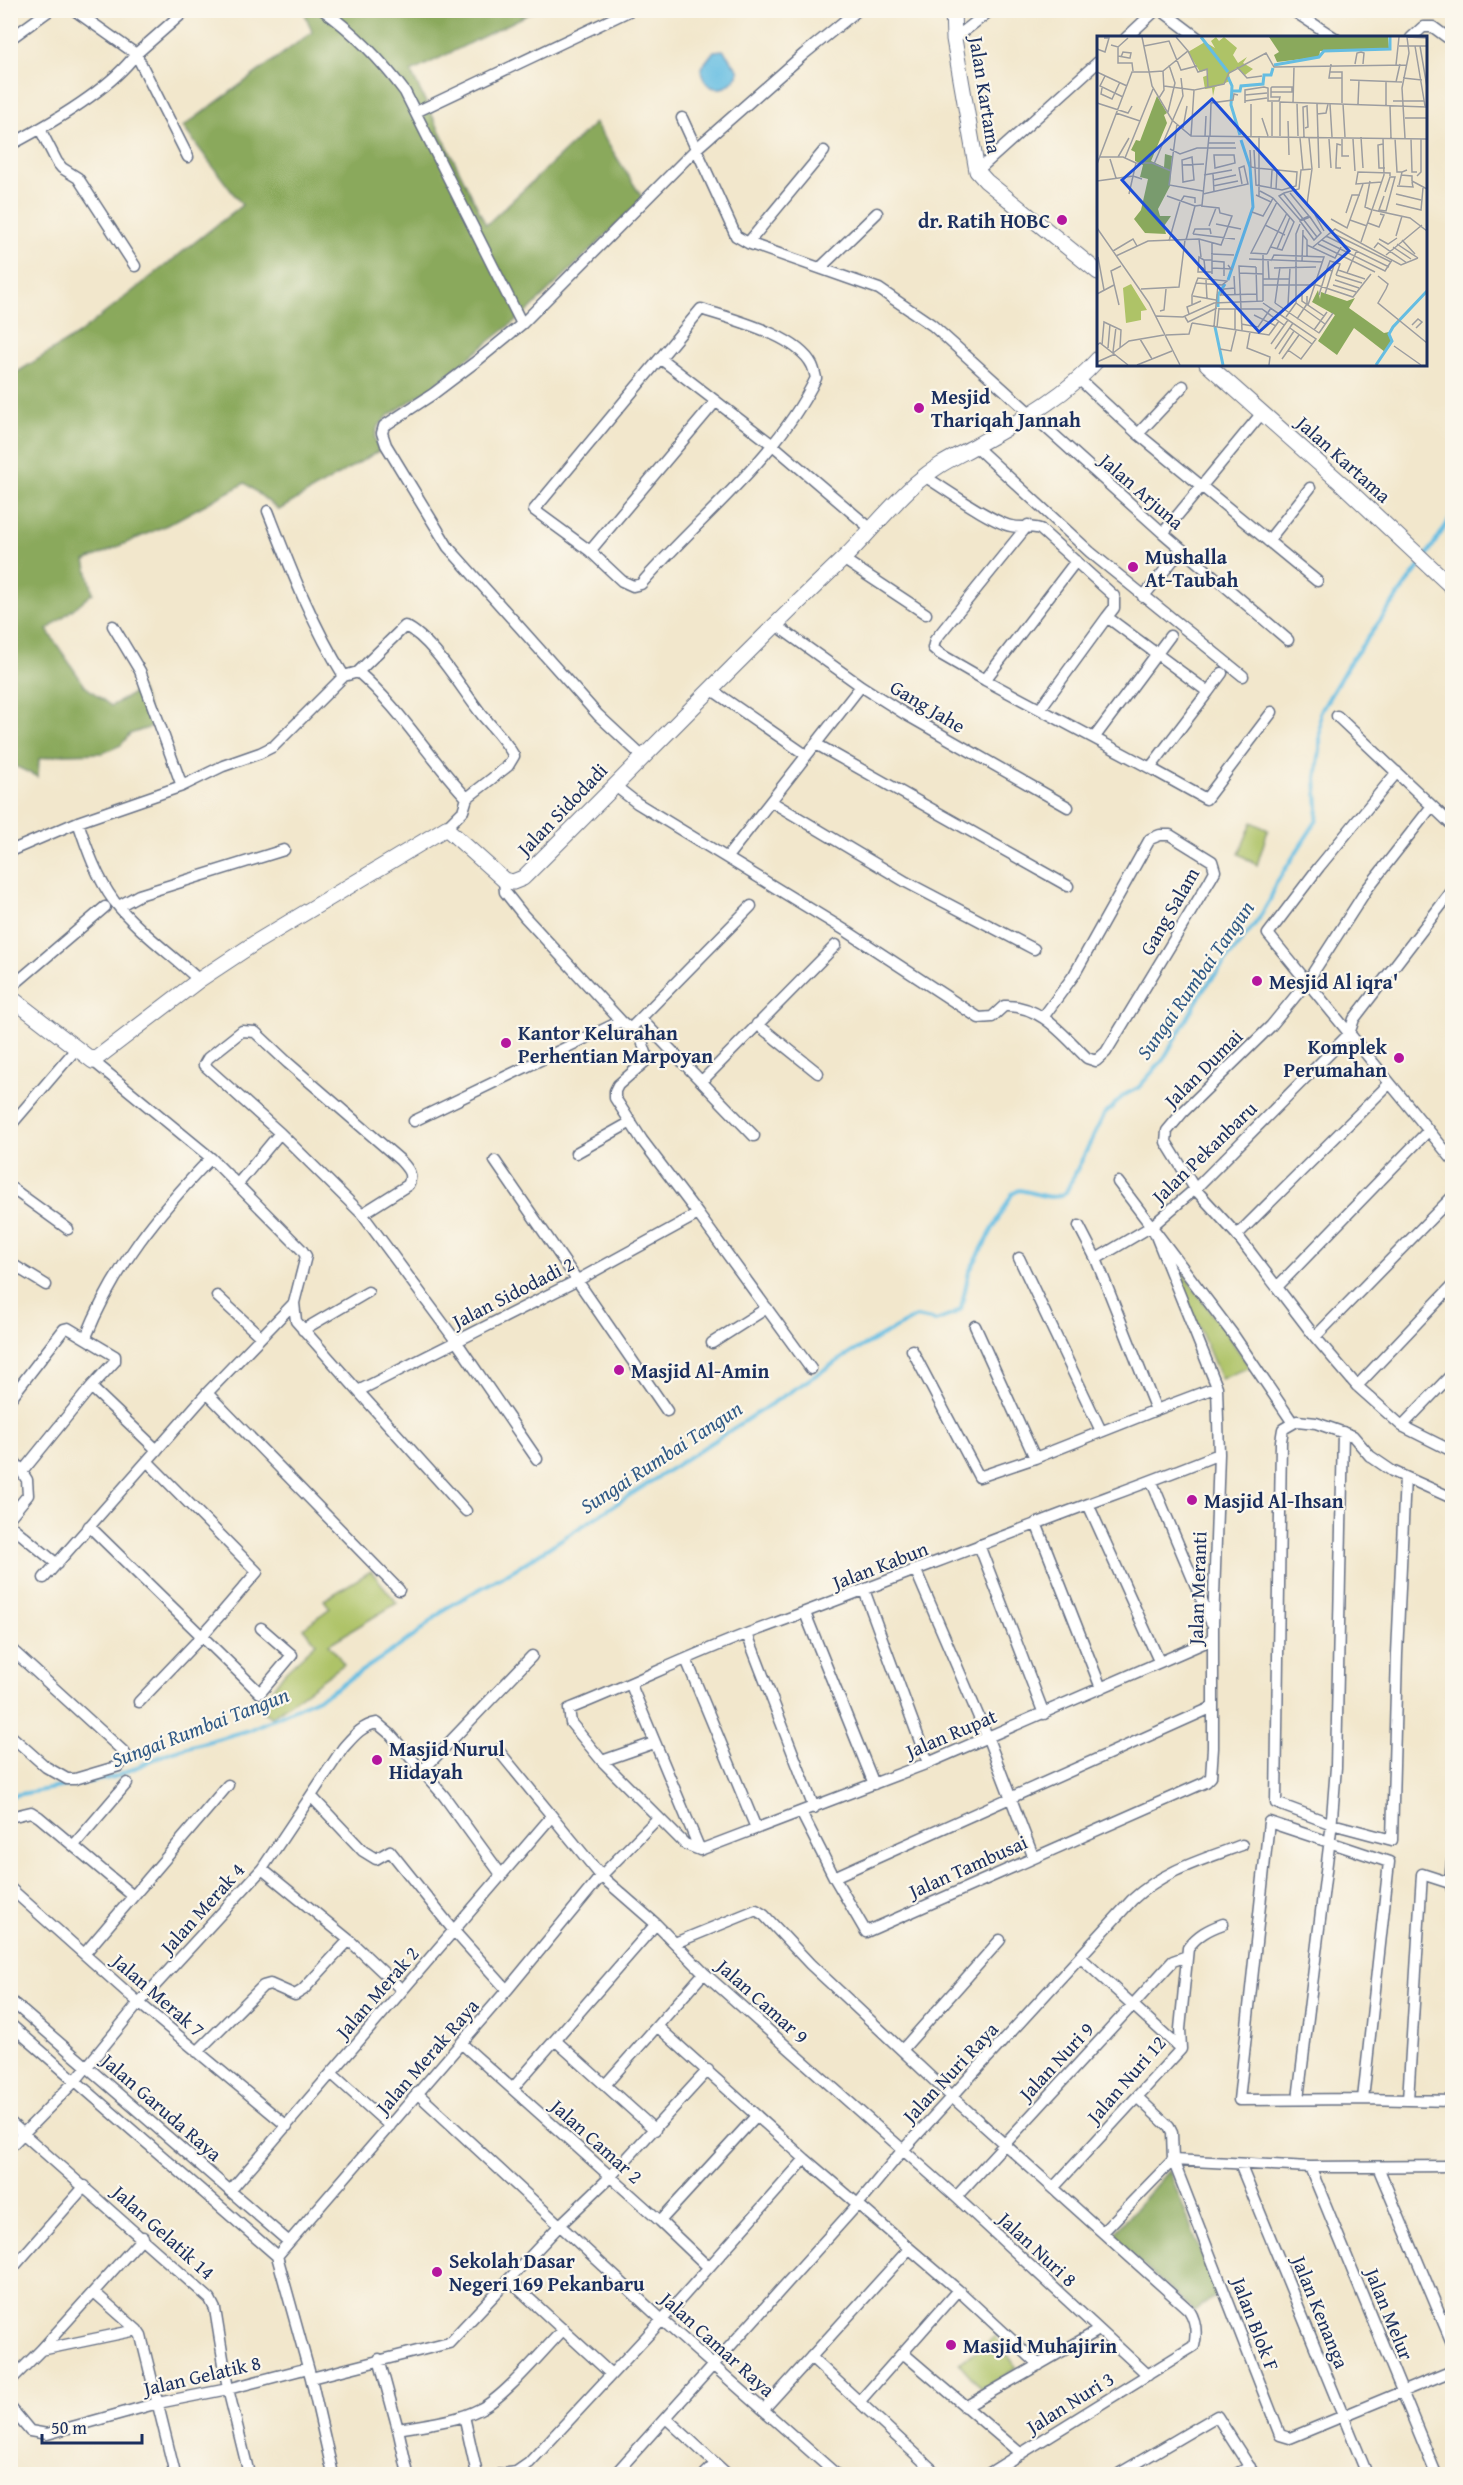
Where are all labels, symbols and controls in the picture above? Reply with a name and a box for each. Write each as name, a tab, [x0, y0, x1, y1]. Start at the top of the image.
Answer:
street label: Jalan Kartama	[962, 31, 1010, 156]
inset map	[1097, 36, 1427, 366]
place label: dr. Ratih HOBC	[918, 206, 1050, 235]
marker: dr. Ratih HOBC	[1055, 213, 1069, 227]
place label: Mesjid Thariqah Jannah	[931, 382, 1081, 434]
marker: Mesjid Thariqah Jannah	[912, 401, 926, 415]
street label: Jalan Kartama	[1288, 407, 1398, 510]
street label: Jalan Arjuna	[1091, 444, 1191, 536]
place label: Mushalla At-Taubah	[1145, 542, 1239, 594]
marker: Mushalla At-Taubah	[1126, 560, 1140, 574]
street label: Gang Jahe	[885, 672, 971, 740]
street label: Jalan Sidodadi	[508, 756, 614, 864]
street label: Gang Salam	[1132, 861, 1206, 960]
water label: Sungai Rumbai Tangun	[1128, 894, 1262, 1066]
place label: Mesjid Al iqra'	[1269, 967, 1398, 996]
marker: Mesjid Al iqra'	[1250, 974, 1264, 988]
place label: Kantor Kelurahan Perhentian Marpoyan	[518, 1018, 713, 1070]
street label: Jalan Dumai	[1155, 1022, 1249, 1116]
place label: Komplek Perumahan	[1284, 1032, 1388, 1084]
marker: Kantor Kelurahan Perhentian Marpoyan	[499, 1036, 513, 1050]
marker: Komplek Perumahan	[1392, 1051, 1406, 1065]
street label: Jalan Pekanbaru	[1143, 1094, 1263, 1212]
street label: Jalan Sidodadi 2	[444, 1249, 579, 1337]
place label: Masjid Al-Amin	[631, 1356, 769, 1385]
marker: Masjid Al-Amin	[612, 1363, 626, 1377]
water label: Sungai Rumbai Tangun	[574, 1393, 749, 1521]
place label: Masjid Al-Ihsan	[1204, 1486, 1344, 1515]
marker: Masjid Al-Ihsan	[1185, 1493, 1199, 1507]
street label: Jalan Meranti	[1180, 1530, 1213, 1648]
street label: Jalan Kabun	[825, 1534, 932, 1598]
water label: Sungai Rumbai Tangun	[107, 1679, 294, 1775]
street label: Jalan Rupat	[898, 1701, 1001, 1766]
place label: Masjid Nurul Hidayah	[389, 1734, 505, 1786]
marker: Masjid Nurul Hidayah	[370, 1753, 384, 1767]
street label: Jalan Tambusai	[901, 1827, 1032, 1906]
street label: Jalan Merak 4	[151, 1856, 251, 1962]
street label: Jalan Merak 2	[327, 1939, 425, 2047]
street label: Jalan Merak 7	[104, 1945, 212, 2043]
street label: Jalan Camar 9	[708, 1950, 815, 2050]
street label: Jalan Merak Raya	[367, 1992, 486, 2122]
street label: Jalan Nuri Raya	[893, 2015, 1005, 2131]
street label: Jalan Nuri 9	[1010, 2015, 1100, 2109]
street label: Jalan Nuri 12	[1078, 2029, 1172, 2131]
street label: Jalan Garuda Raya	[93, 2044, 229, 2168]
street label: Jalan Camar 2	[542, 2090, 649, 2190]
street label: Jalan Gelatik 14	[104, 2176, 222, 2286]
street label: Jalan Nuri 8	[990, 2203, 1084, 2293]
place label: Sekolah Dasar Negeri 169 Pekanbaru	[449, 2246, 645, 2298]
street label: Jalan Kenanga	[1284, 2249, 1357, 2373]
street label: Jalan Melur	[1357, 2261, 1422, 2364]
marker: Sekolah Dasar Negeri 169 Pekanbaru	[430, 2265, 444, 2279]
street label: Jalan Blok F	[1224, 2270, 1287, 2375]
street label: Jalan Camar Raya	[652, 2283, 782, 2404]
place label: Masjid Muhajirin	[963, 2331, 1117, 2360]
marker: Masjid Muhajirin	[944, 2338, 958, 2352]
street label: Jalan Gelatik 8	[138, 2347, 264, 2403]
street label: Jalan Nuri 3	[1018, 2364, 1119, 2442]
scale bar	[42, 2407, 142, 2445]
text: 50 m	[51, 2414, 87, 2441]

